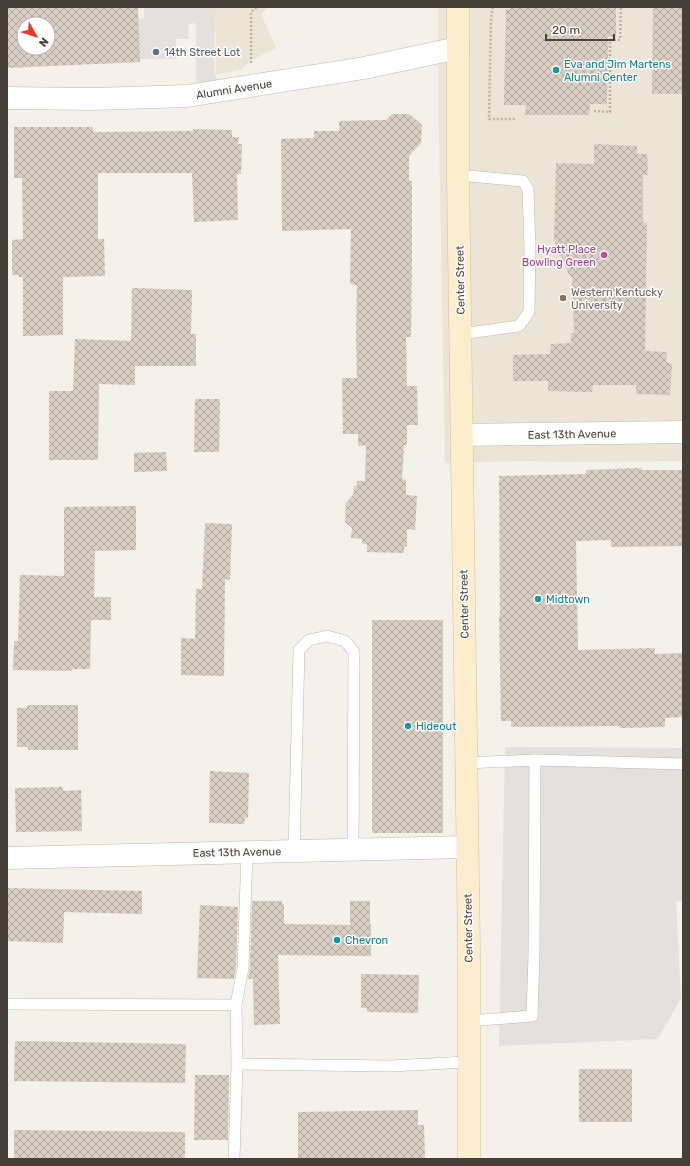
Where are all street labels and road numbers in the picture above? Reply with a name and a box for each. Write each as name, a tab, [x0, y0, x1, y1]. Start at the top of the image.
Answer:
street label: Alumni Avenue	[195, 77, 273, 102]
street label: Center Street	[453, 245, 468, 315]
street label: East 13th Avenue	[528, 427, 616, 442]
street label: Center Street	[457, 569, 472, 639]
street label: East 13th Avenue	[193, 845, 281, 860]
street label: Center Street	[461, 893, 476, 963]

